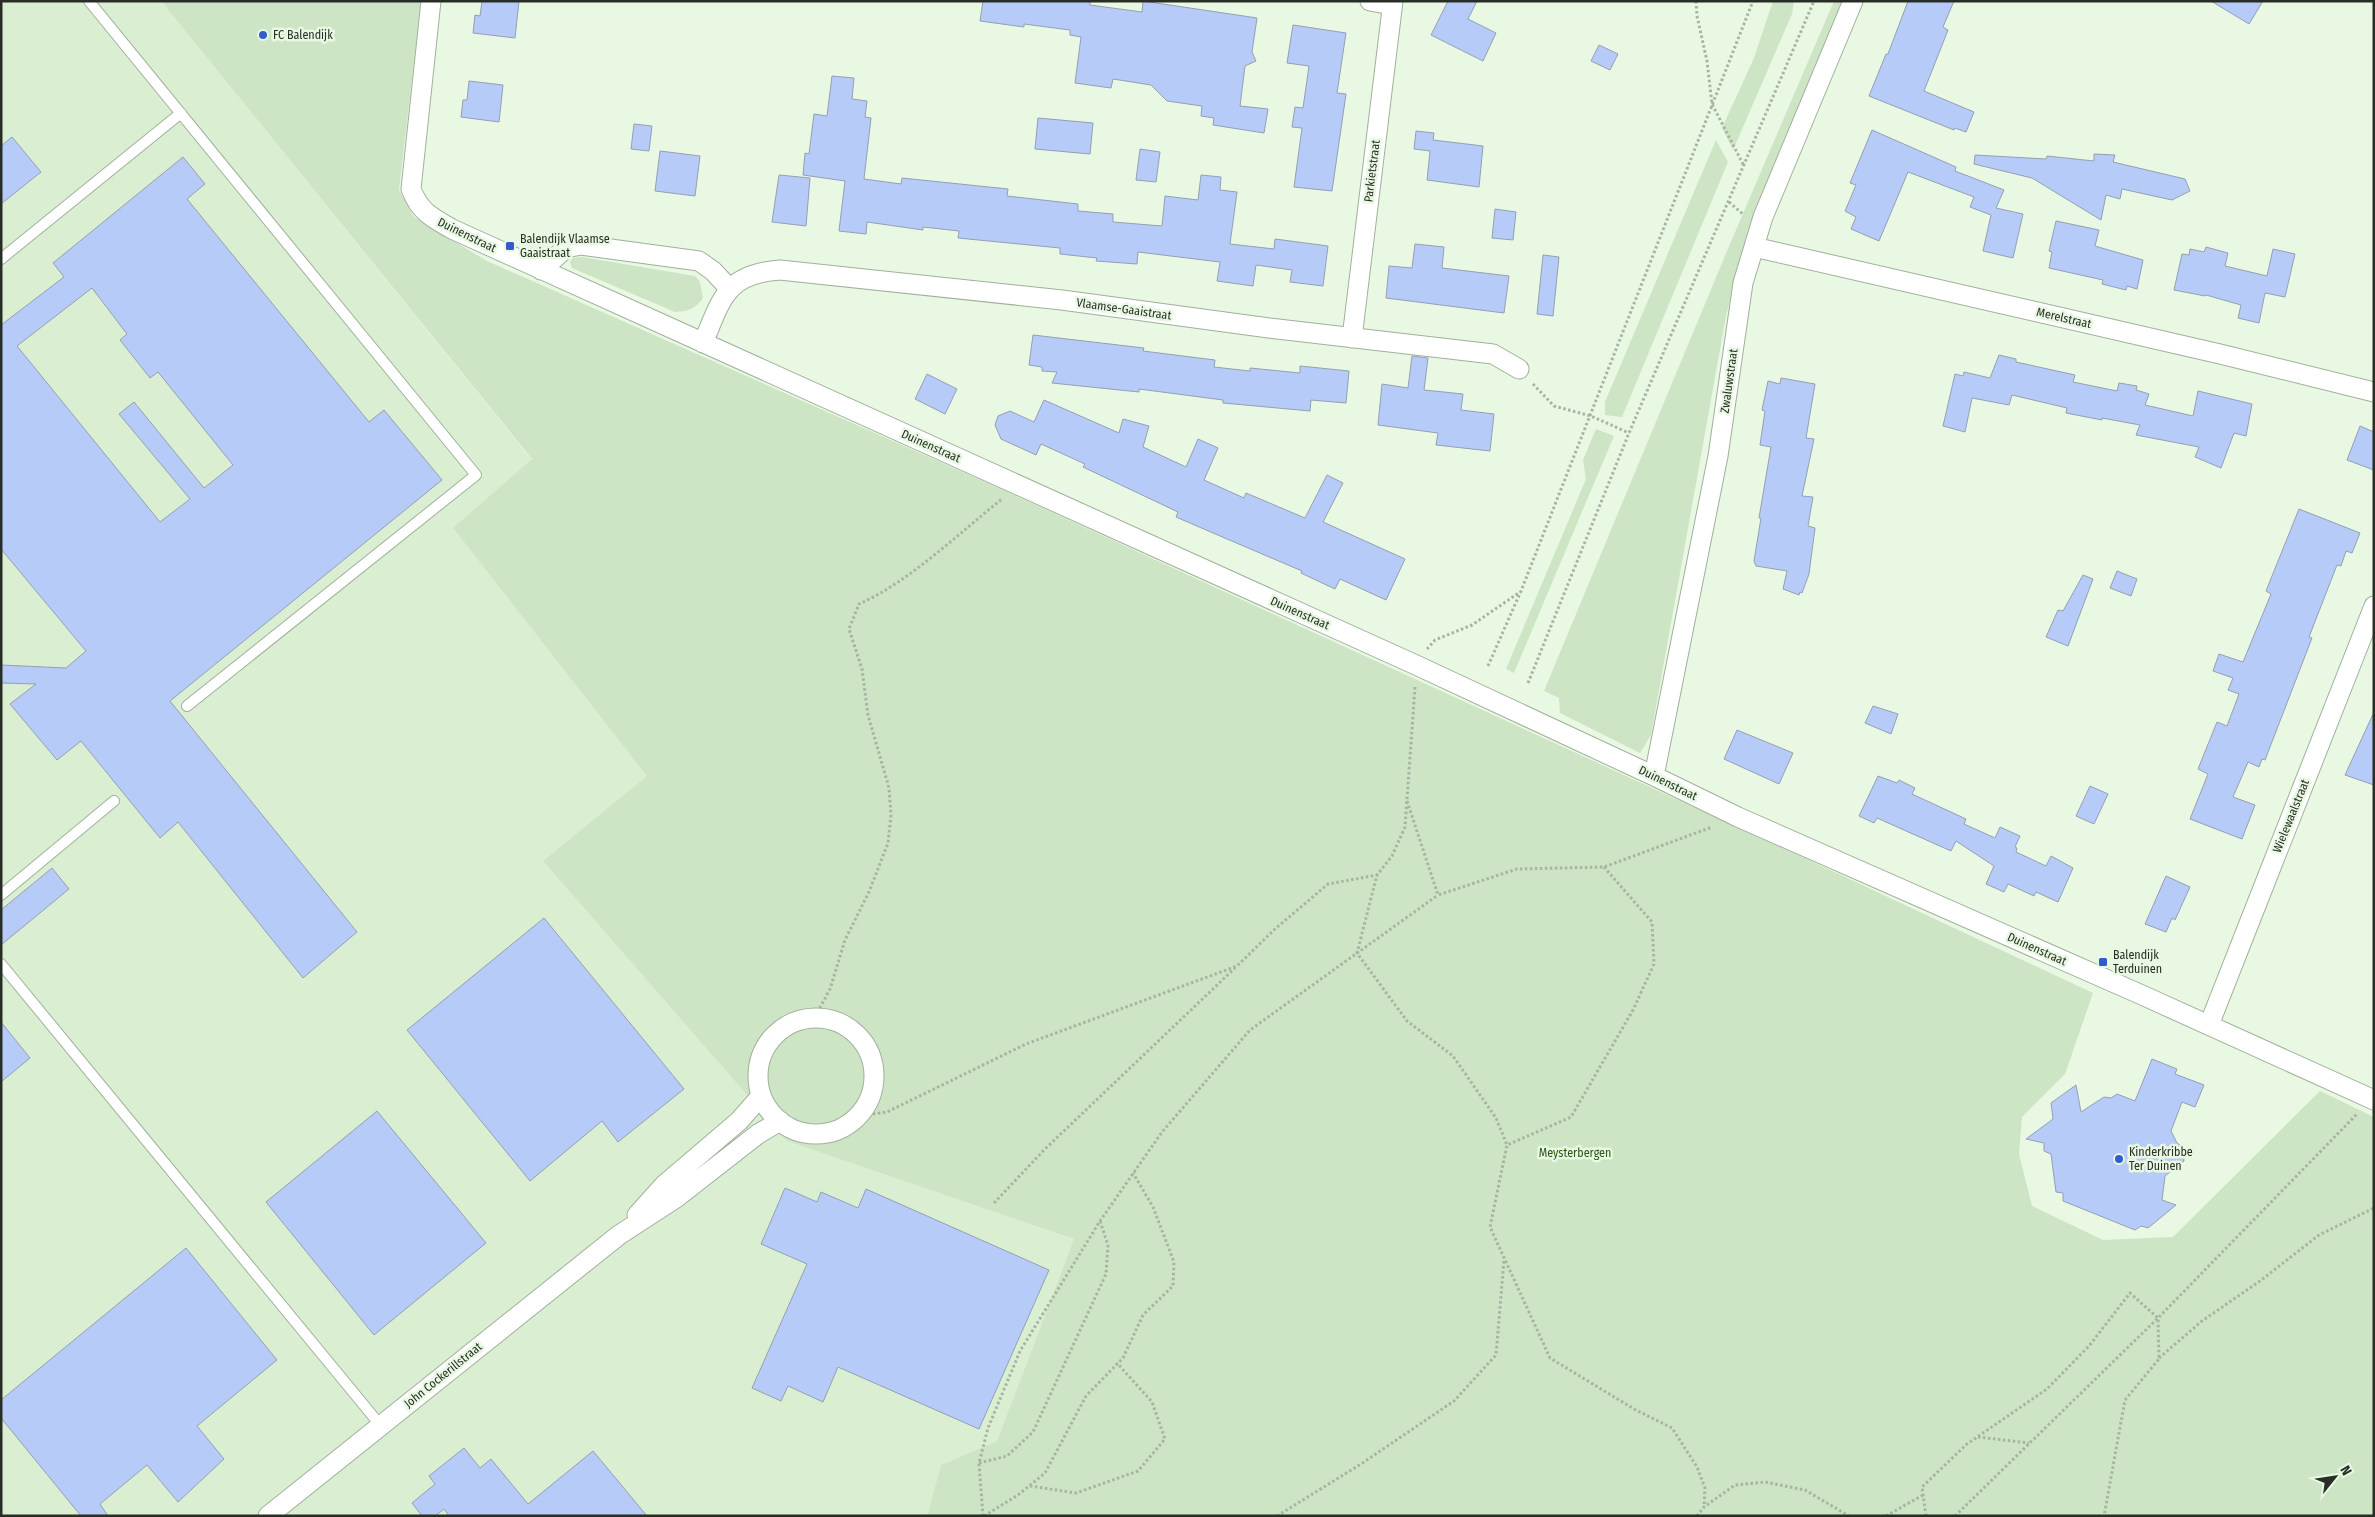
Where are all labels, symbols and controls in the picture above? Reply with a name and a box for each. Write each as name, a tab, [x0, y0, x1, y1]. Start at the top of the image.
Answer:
place label: FC Balendijk	[273, 28, 333, 42]
marker: FC Balendijk	[257, 29, 269, 41]
street label: Parkietstraat	[1361, 139, 1383, 203]
street label: Duinenstraat	[435, 215, 499, 255]
place label: Balendijk Vlaamse Gaaistraat	[520, 232, 610, 260]
marker: Balendijk Vlaamse Gaaistraat	[504, 240, 516, 252]
street label: Vlaamse-Gaaistraat	[1076, 295, 1172, 323]
street label: Merelstraat	[2035, 305, 2093, 331]
street label: Zwaluwstraat	[1718, 348, 1740, 414]
street label: Duinenstraat	[899, 427, 963, 465]
street label: Duinenstraat	[1268, 594, 1332, 632]
street label: Duinenstraat	[1636, 763, 1700, 803]
street label: Wielewaalstraat	[2270, 777, 2312, 855]
street label: Duinenstraat	[2005, 930, 2069, 968]
place label: Balendijk Terduinen	[2113, 948, 2162, 976]
marker: Balendijk Terduinen	[2097, 956, 2109, 968]
place label: Kinderkribbe Ter Duinen	[2129, 1145, 2193, 1173]
park label: Meysterbergen	[1539, 1146, 1611, 1160]
marker: Kinderkribbe Ter Duinen	[2113, 1153, 2125, 1165]
street label: John Cockerillstraat	[401, 1339, 485, 1411]
north arrow	[2310, 1452, 2360, 1502]
text: N	[2336, 1463, 2355, 1479]

